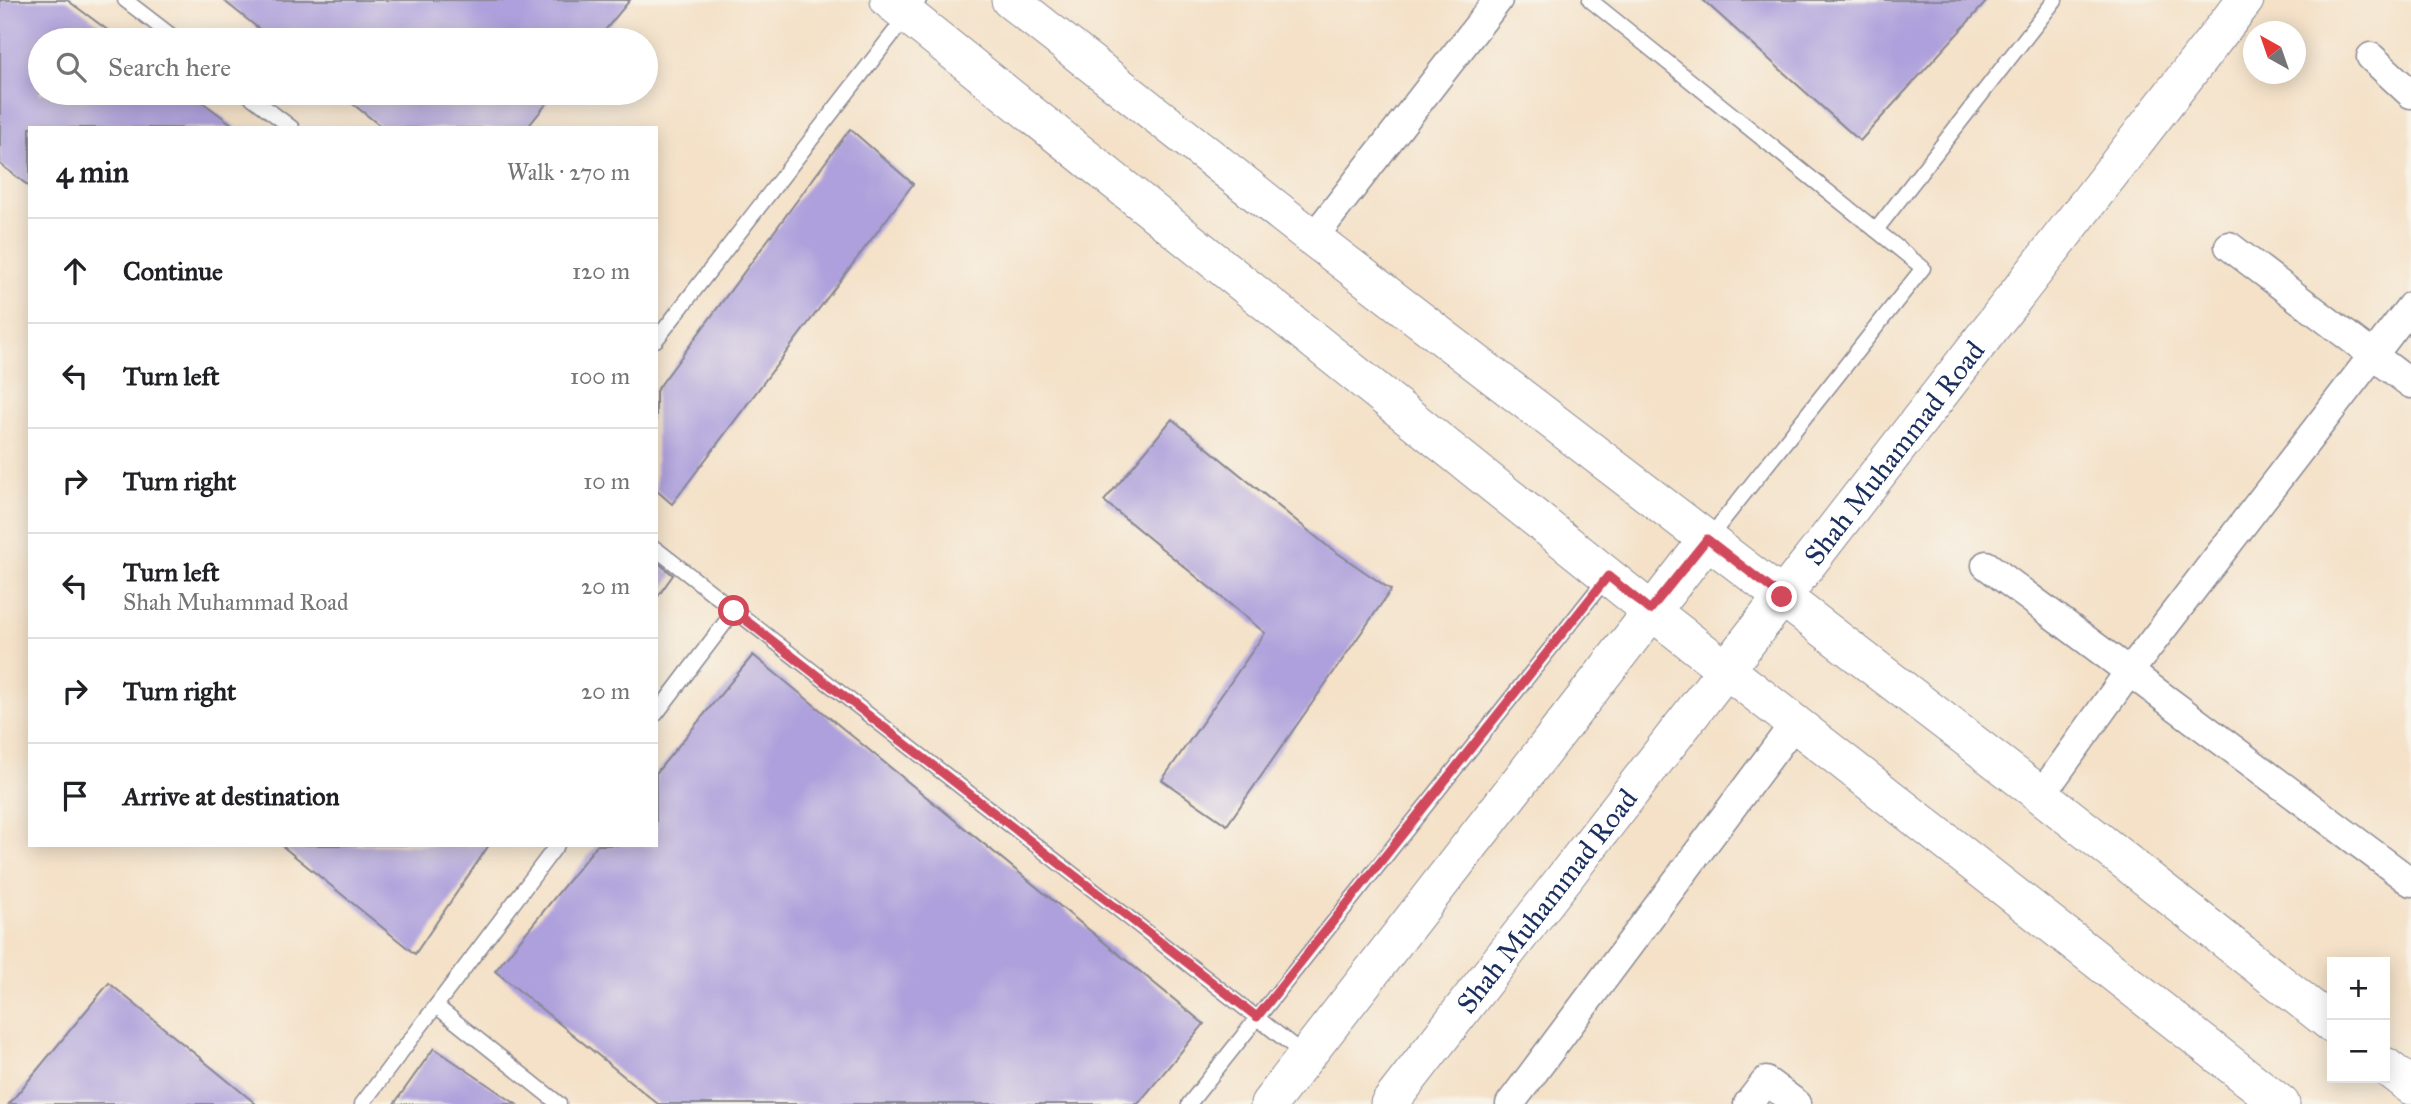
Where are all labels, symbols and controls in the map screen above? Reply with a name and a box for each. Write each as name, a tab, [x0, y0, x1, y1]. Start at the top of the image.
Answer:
north arrow	[2243, 21, 2306, 84]
search box	[28, 28, 658, 105]
icon: search	[52, 48, 90, 86]
text: Search here	[108, 51, 231, 83]
text: 4 min	[56, 154, 129, 190]
text: Walk · 270 m	[507, 158, 630, 186]
icon: ahead	[56, 252, 94, 290]
text: Continue	[123, 255, 223, 287]
text: 120 m	[572, 257, 630, 285]
street label: Shah Muhammad Road	[1796, 334, 1992, 572]
icon: left	[56, 357, 94, 395]
text: Turn left	[123, 360, 219, 392]
text: 100 m	[570, 362, 630, 390]
icon: right	[56, 462, 94, 500]
text: Turn right	[123, 465, 236, 497]
text: 10 m	[583, 467, 630, 495]
text: Turn left	[123, 556, 219, 588]
icon: left	[56, 567, 94, 605]
text: 20 m	[581, 572, 630, 600]
route end	[1766, 581, 1797, 612]
text: Shah Muhammad Road	[123, 588, 349, 616]
route start	[718, 595, 749, 626]
icon: right	[56, 672, 94, 710]
text: Turn right	[123, 675, 236, 707]
text: 20 m	[581, 677, 630, 705]
icon: arrive	[56, 777, 94, 815]
text: Arrive at destination	[123, 780, 340, 812]
street label: Shah Muhammad Road	[1449, 782, 1645, 1020]
map controls	[2327, 957, 2390, 1083]
button: +	[2327, 957, 2390, 1020]
button: −	[2327, 1020, 2390, 1083]

